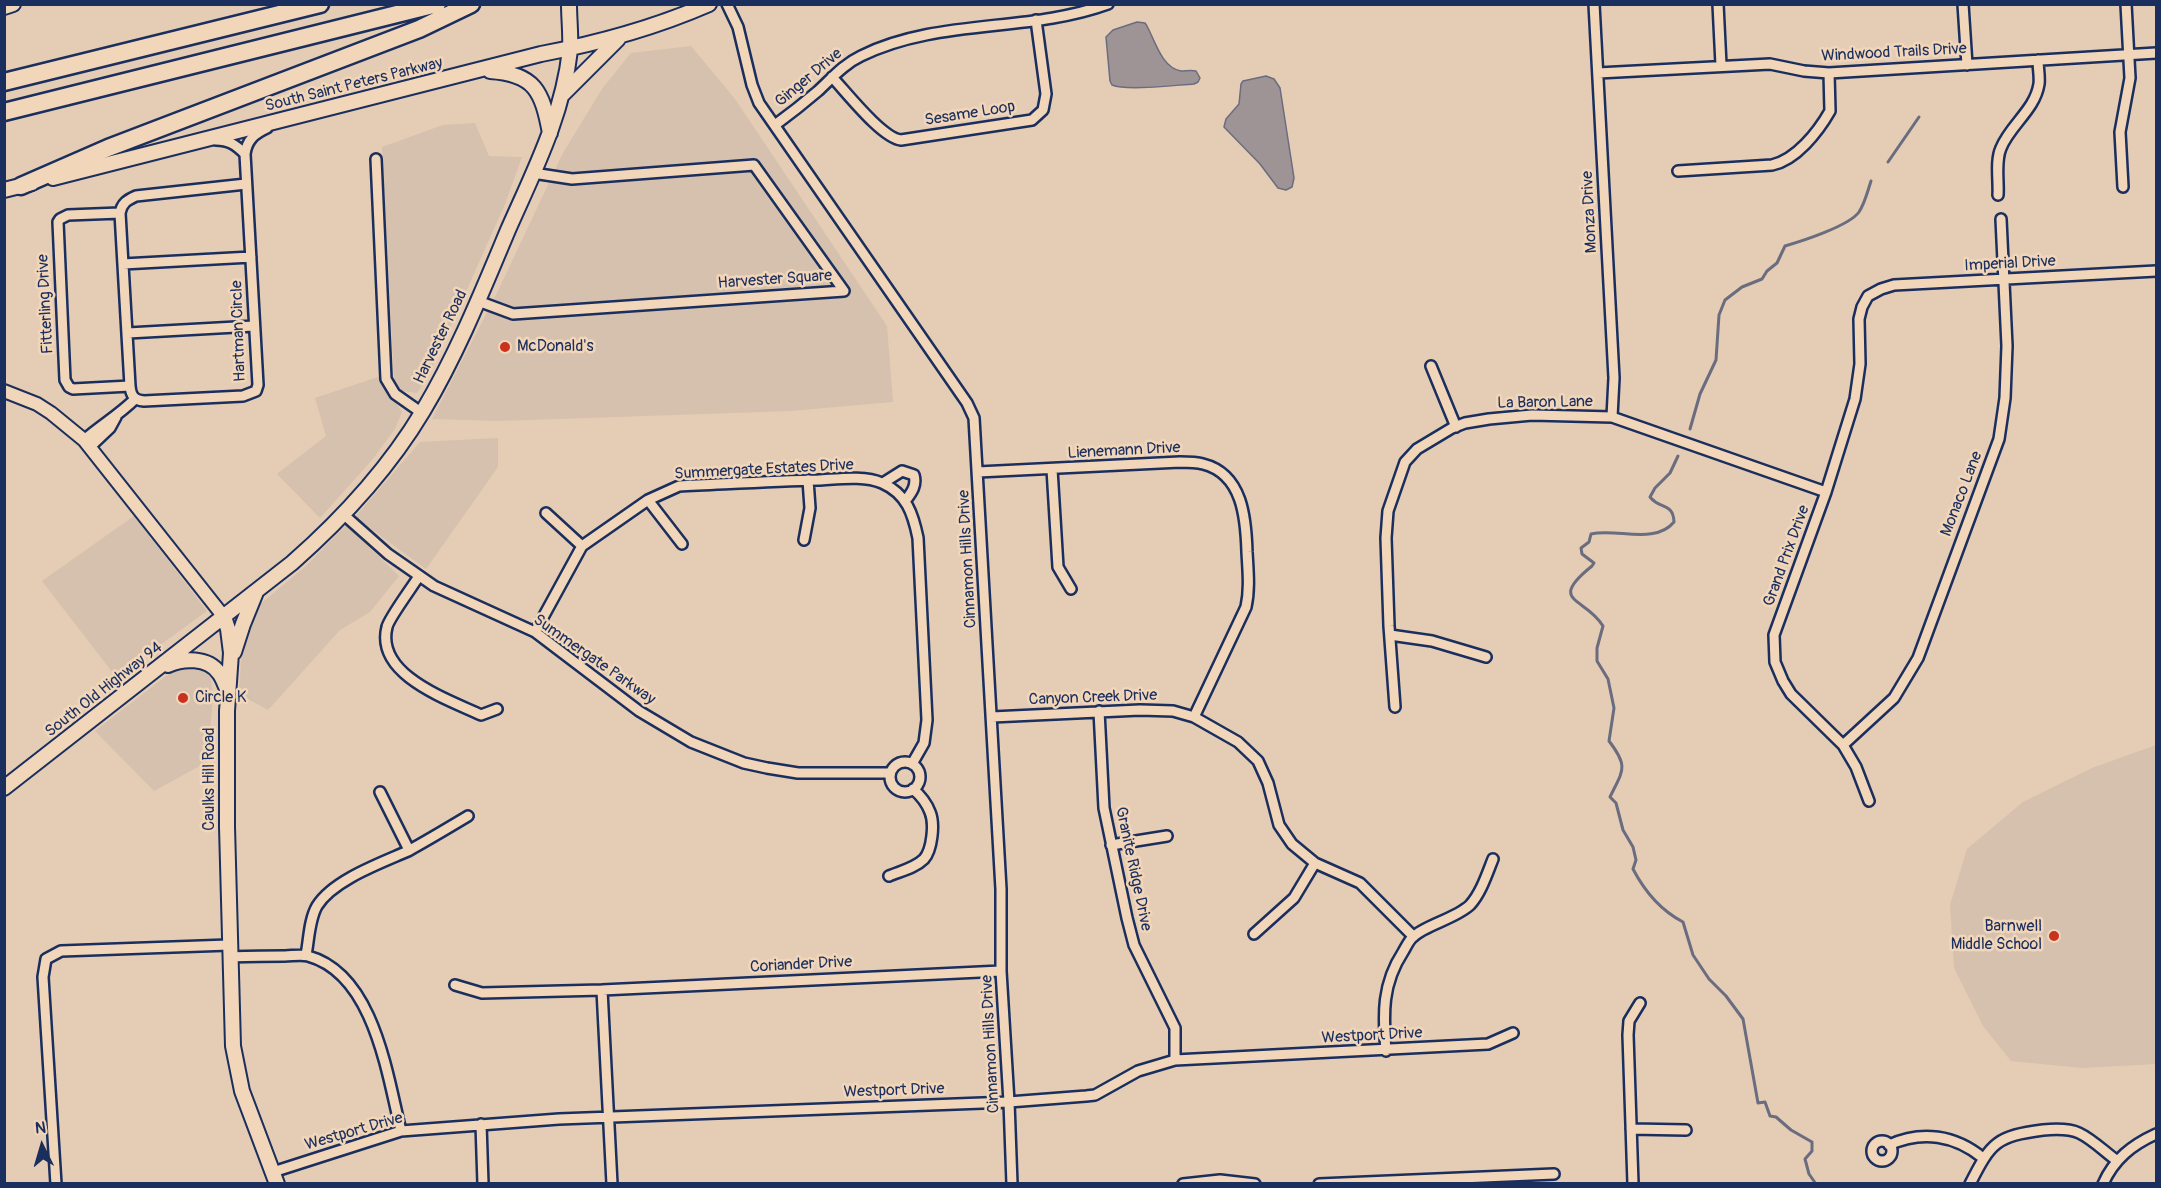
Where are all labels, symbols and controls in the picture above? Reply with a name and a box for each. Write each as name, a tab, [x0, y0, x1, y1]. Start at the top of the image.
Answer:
street label: Windwood Trails Drive	[1821, 40, 1967, 66]
street label: Ginger Drive	[772, 44, 846, 112]
street label: South Saint Peters Parkway	[263, 54, 445, 116]
street label: Sesame Loop	[923, 97, 1017, 131]
street label: Monza Drive	[1578, 170, 1602, 254]
street label: Imperial Drive	[1964, 252, 2056, 276]
street label: Fitterling Drive	[34, 253, 58, 355]
street label: Harvester Square	[717, 266, 833, 294]
street label: Hartman Circle	[228, 280, 250, 382]
street label: Harvester Road	[410, 287, 472, 387]
place label: McDonald's	[517, 337, 594, 357]
marker: McDonald's	[498, 340, 512, 354]
street label: La Baron Lane	[1497, 393, 1593, 413]
street label: Lienemann Drive	[1067, 438, 1181, 464]
street label: Monaco Lane	[1937, 449, 1987, 539]
street label: Summergate Estates Drive	[674, 456, 854, 484]
street label: Cinnamon Hills Drive	[955, 489, 981, 629]
street label: Grand Prix Drive	[1760, 503, 1814, 609]
street label: Summergate Parkway	[529, 611, 659, 709]
street label: South Old Highway 94	[42, 638, 166, 742]
street label: Canyon Creek Drive	[1028, 686, 1158, 710]
place label: Circle K	[195, 688, 246, 708]
marker: Circle K	[176, 691, 190, 705]
street label: Caulks Hill Road	[200, 727, 220, 831]
street label: Granite Ridge Drive	[1110, 805, 1156, 933]
place label: Barnwell Middle School	[1951, 917, 2042, 955]
marker: Barnwell Middle School	[2047, 929, 2061, 943]
street label: Coriander Drive	[749, 953, 853, 977]
street label: Cinnamon Hills Drive	[978, 974, 1004, 1114]
street label: Westport Drive	[1321, 1024, 1423, 1048]
street label: Westport Drive	[843, 1080, 945, 1102]
street label: Westport Drive	[303, 1109, 405, 1155]
north arrow	[12, 1116, 72, 1176]
text: N	[34, 1118, 47, 1139]

